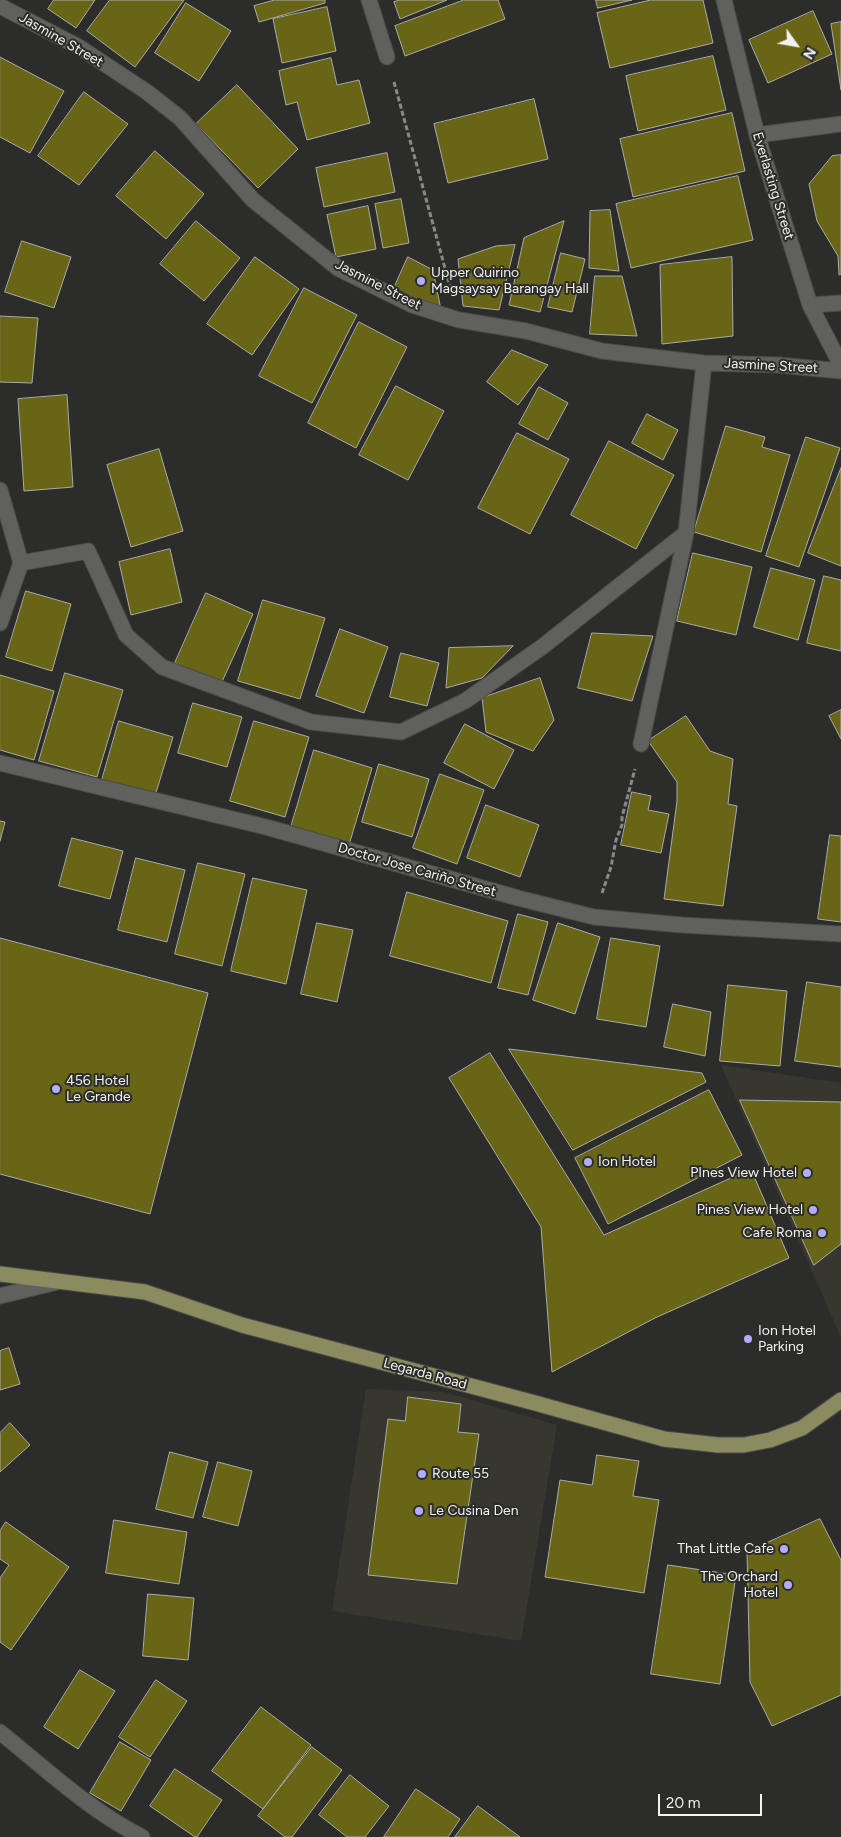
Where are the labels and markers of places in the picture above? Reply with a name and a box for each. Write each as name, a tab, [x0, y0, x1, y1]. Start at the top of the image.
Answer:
place label: Upper Quirino Magsaysay Barangay Hall	[431, 265, 589, 298]
marker: Upper Quirino Magsaysay Barangay Hall	[415, 275, 427, 287]
place label: 456 Hotel Le Grande	[66, 1073, 131, 1106]
marker: 456 Hotel Le Grande	[50, 1083, 62, 1095]
place label: Ion Hotel	[598, 1154, 656, 1170]
marker: Ion Hotel	[582, 1156, 594, 1168]
place label: PInes View Hotel	[690, 1165, 797, 1181]
marker: PInes View Hotel	[801, 1167, 813, 1179]
place label: Pines View Hotel	[697, 1202, 803, 1218]
marker: Pines View Hotel	[807, 1204, 819, 1216]
place label: Cafe Roma	[743, 1225, 812, 1241]
marker: Cafe Roma	[816, 1227, 828, 1239]
place label: Ion Hotel Parking	[758, 1323, 816, 1355]
marker: Ion Hotel Parking	[742, 1333, 754, 1345]
place label: Route 55	[432, 1466, 489, 1482]
marker: Route 55	[416, 1468, 428, 1480]
place label: Le Cusina Den	[429, 1503, 519, 1519]
marker: Le Cusina Den	[413, 1505, 425, 1517]
place label: That Little Cafe	[677, 1541, 774, 1557]
marker: That Little Cafe	[778, 1543, 790, 1555]
place label: The Orchard Hotel	[700, 1569, 778, 1601]
marker: The Orchard Hotel	[782, 1579, 794, 1591]

